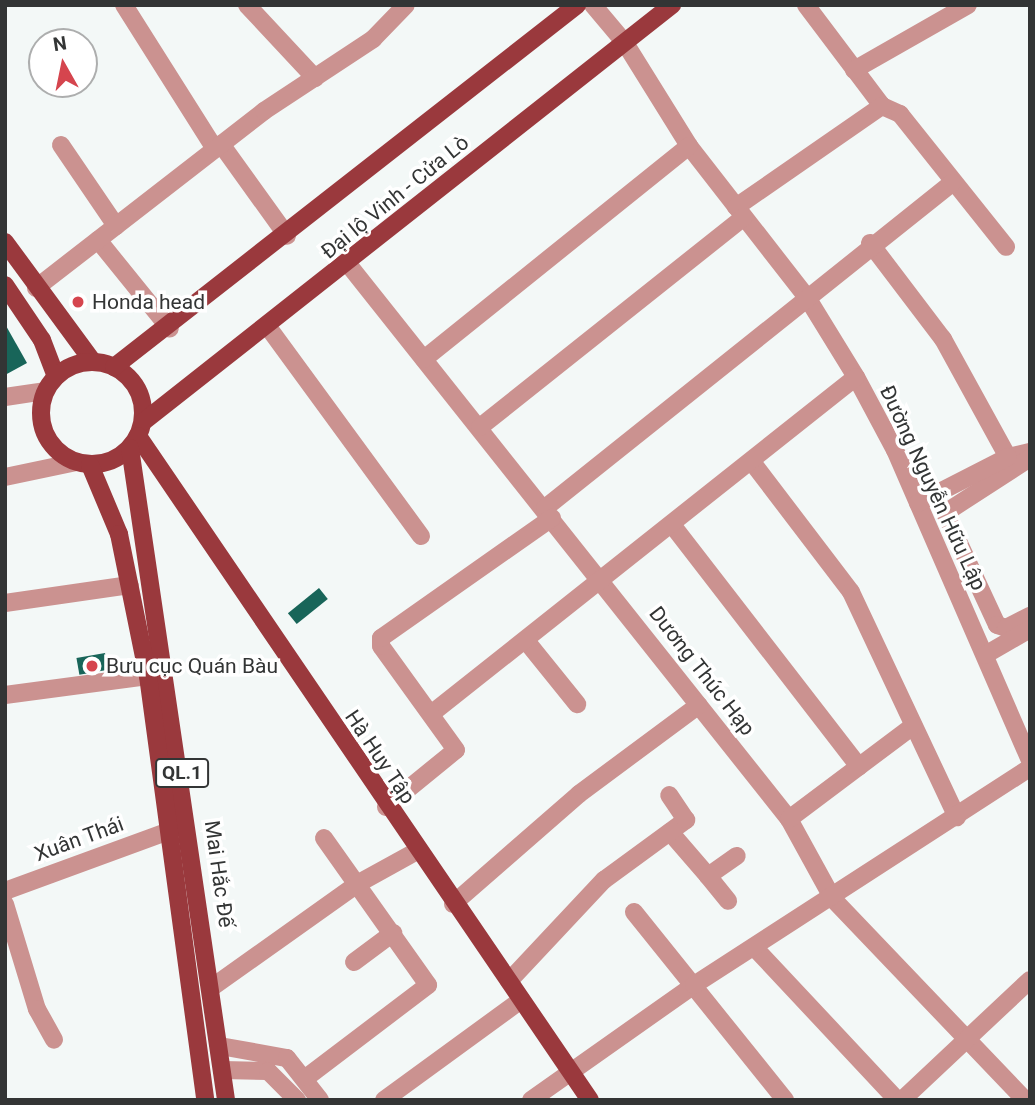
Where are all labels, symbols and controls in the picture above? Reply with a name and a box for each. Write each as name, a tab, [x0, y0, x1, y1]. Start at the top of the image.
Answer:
north arrow	[28, 28, 98, 98]
text: N	[52, 31, 68, 56]
street label: Đại lộ Vinh - Cửa Lò	[316, 130, 474, 264]
place label: Honda head	[92, 289, 205, 315]
marker: Honda head	[70, 294, 86, 310]
street label: Đường Nguyễn Hữu Lập	[874, 382, 992, 594]
street label: Dương Thúc Hạp	[644, 601, 760, 741]
place label: Bưu cục Quán Bàu	[106, 653, 278, 679]
marker: Bưu cục Quán Bàu	[84, 658, 100, 674]
street label: Hà Huy Tập	[339, 705, 421, 809]
road number: QL.1	[154, 758, 210, 788]
street label: Xuân Thái	[31, 811, 127, 867]
street label: Mai Hắc Đế	[199, 819, 239, 929]

